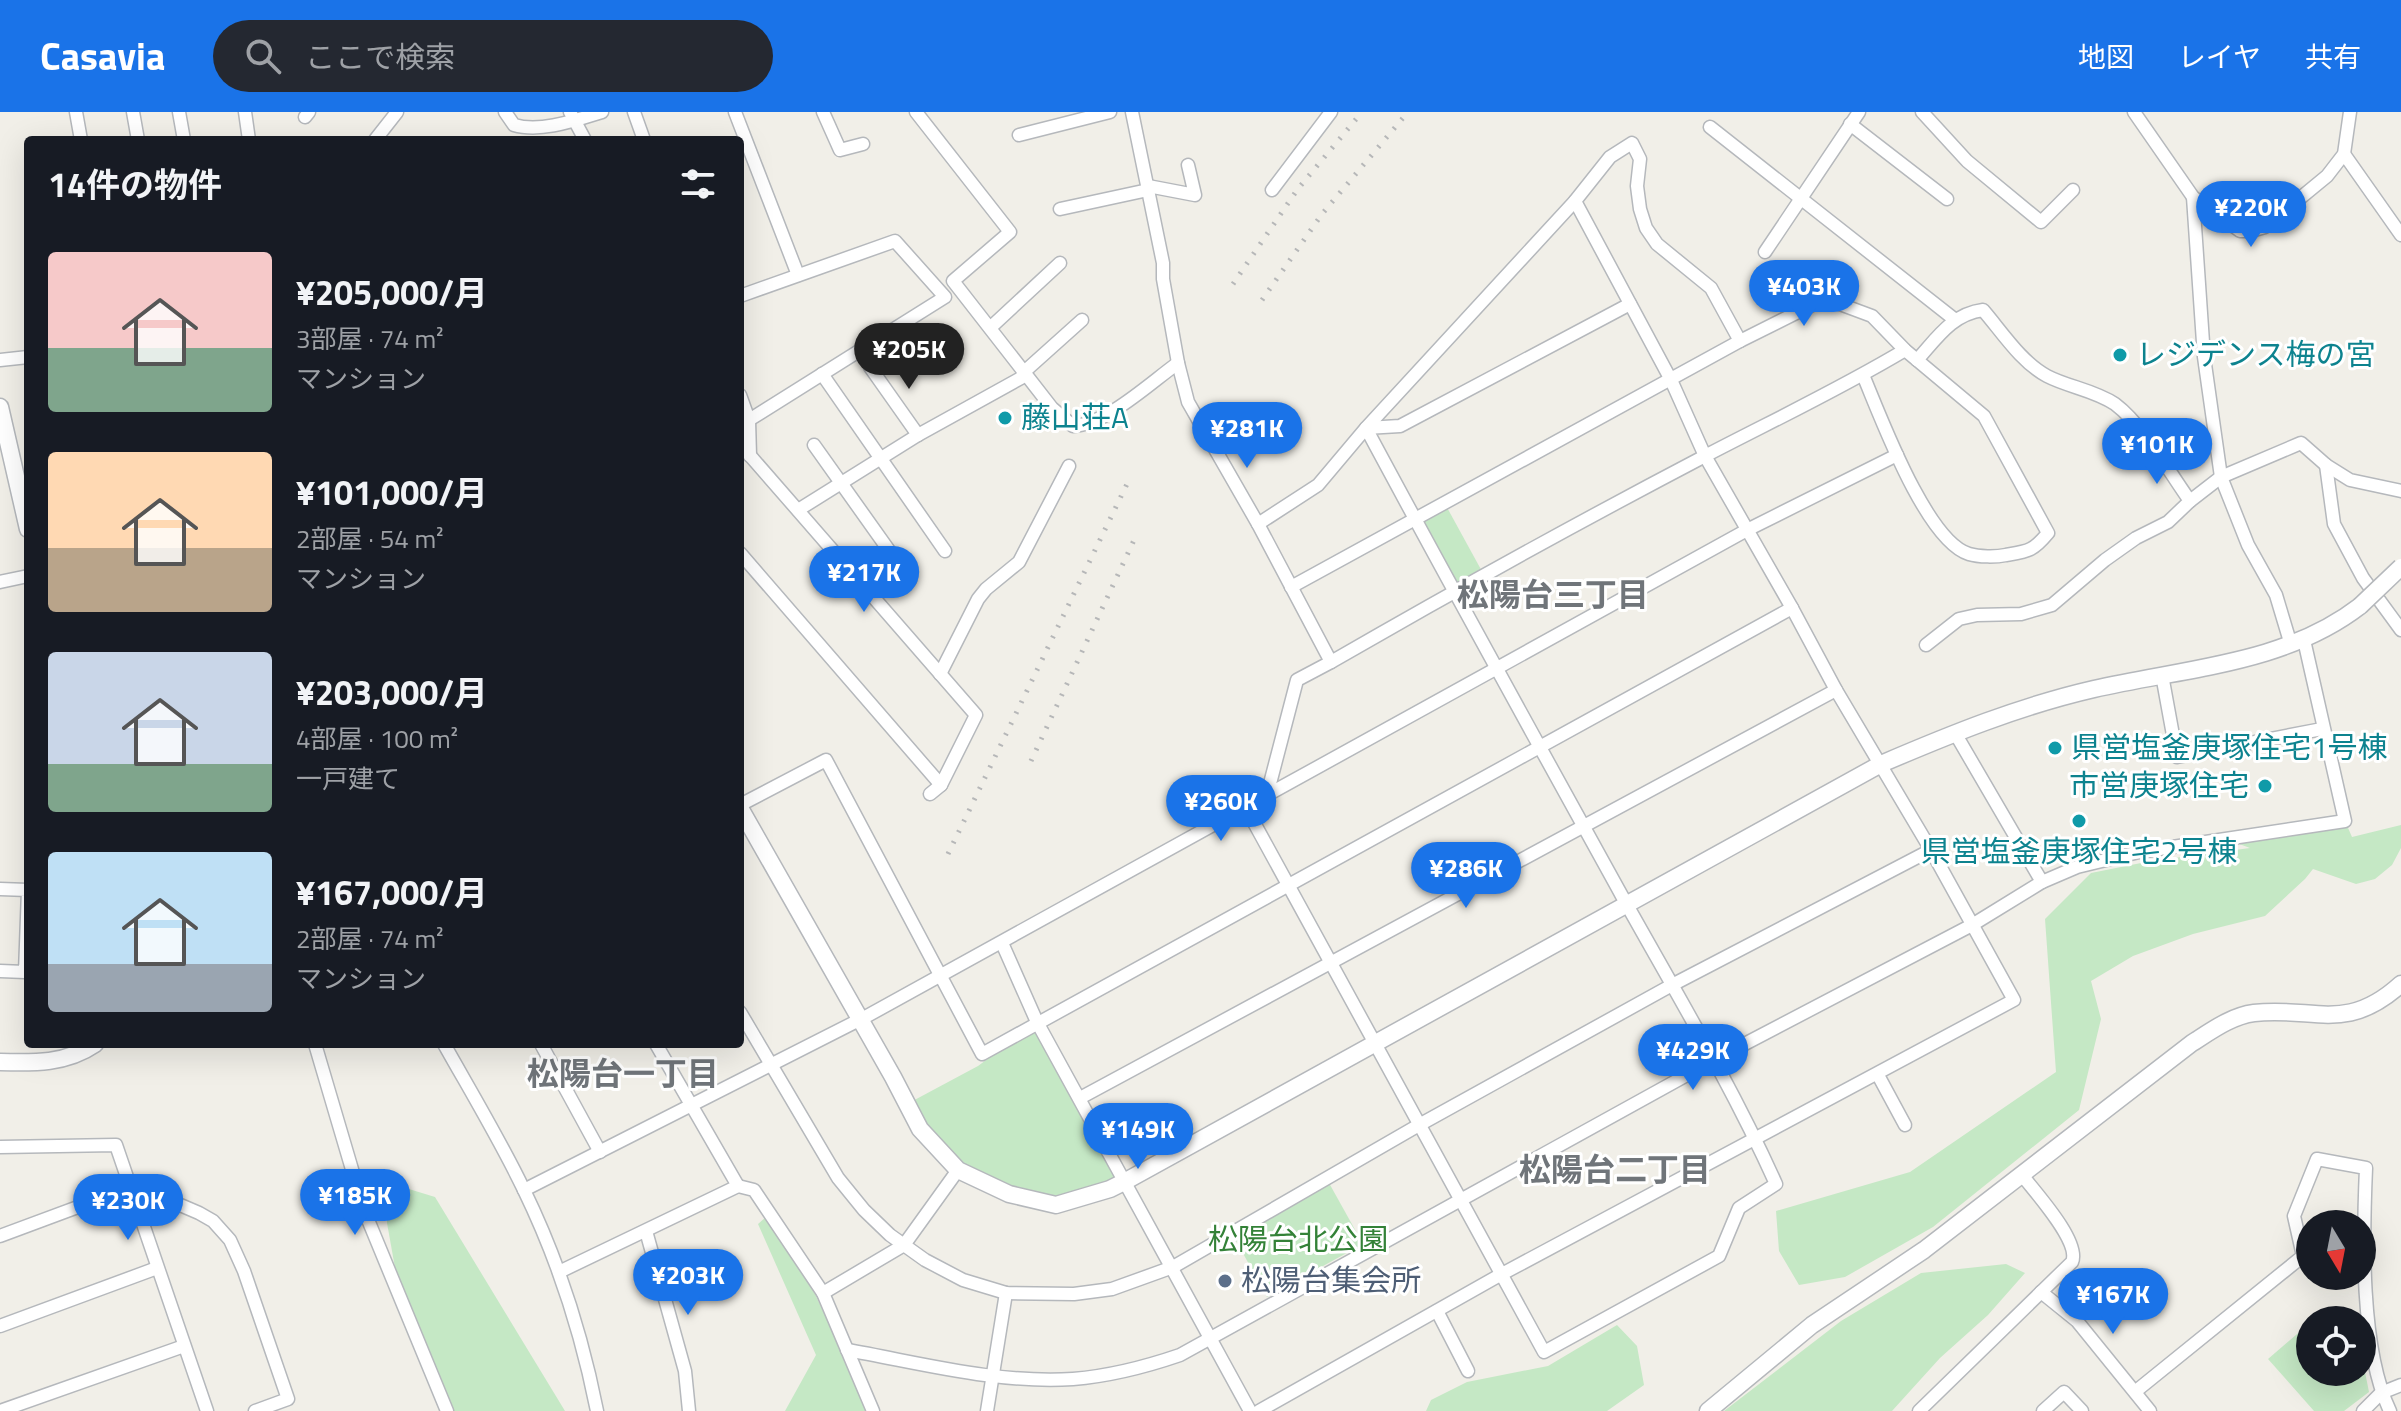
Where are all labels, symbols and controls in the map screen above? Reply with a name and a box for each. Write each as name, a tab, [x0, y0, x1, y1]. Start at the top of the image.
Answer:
search box	[213, 20, 773, 92]
text: Casavia	[40, 27, 165, 85]
icon: search	[241, 34, 285, 78]
text: ここで検索	[305, 34, 455, 80]
text: 地図	[2078, 35, 2134, 78]
text: レイヤ	[2178, 35, 2261, 78]
text: 共有	[2305, 35, 2361, 78]
text: 14件の物件	[48, 158, 222, 210]
icon: filters	[676, 162, 720, 206]
pin: ¥220K	[2195, 181, 2307, 249]
text: ¥220K	[2214, 187, 2288, 226]
pin: ¥403K	[1748, 260, 1860, 328]
text: ¥205,000/月	[296, 266, 488, 318]
text: ¥403K	[1767, 266, 1841, 305]
icon: home	[112, 284, 208, 380]
text: 3部屋 · 74 m²	[296, 319, 444, 358]
pin: ¥205K	[853, 323, 965, 391]
text: ¥205K	[872, 329, 946, 368]
place label: レジデンス梅の宮	[2136, 331, 2375, 377]
marker: レジデンス梅の宮	[2111, 346, 2129, 364]
text: マンション	[296, 359, 426, 398]
place label: 藤山荘A	[1021, 394, 1129, 440]
pin: ¥281K	[1191, 402, 1303, 470]
text: ¥281K	[1210, 408, 1284, 447]
marker: 藤山荘A	[996, 409, 1014, 427]
pin: ¥101K	[2101, 418, 2213, 486]
text: ¥101K	[2120, 424, 2194, 463]
text: ¥101,000/月	[296, 466, 488, 518]
icon: home	[112, 484, 208, 580]
text: 2部屋 · 54 m²	[296, 519, 444, 558]
pin: ¥217K	[808, 546, 920, 614]
text: ¥217K	[827, 552, 901, 591]
text: マンション	[296, 559, 426, 598]
district label: 松陽台三丁目	[1457, 570, 1649, 618]
text: ¥203,000/月	[296, 666, 488, 718]
icon: home	[112, 684, 208, 780]
text: 4部屋 · 100 m²	[296, 719, 458, 758]
place label: 県営塩釜庚塚住宅1号棟	[2071, 724, 2388, 770]
marker: 県営塩釜庚塚住宅1号棟	[2046, 739, 2064, 757]
text: 一戸建て	[296, 759, 400, 798]
place label: 市営庚塚住宅	[2069, 762, 2249, 808]
pin: ¥260K	[1165, 775, 1277, 843]
marker: 市営庚塚住宅	[2256, 777, 2274, 795]
text: ¥260K	[1184, 781, 1258, 820]
marker: 県営塩釜庚塚住宅2号棟	[2070, 812, 2088, 830]
place label: 県営塩釜庚塚住宅2号棟	[1921, 828, 2237, 874]
pin: ¥286K	[1410, 842, 1522, 910]
text: ¥286K	[1429, 848, 1503, 887]
text: ¥167,000/月	[296, 866, 488, 918]
icon: home	[112, 884, 208, 980]
text: 2部屋 · 74 m²	[296, 919, 444, 958]
text: マンション	[296, 959, 426, 998]
pin: ¥429K	[1637, 1024, 1749, 1092]
text: ¥429K	[1656, 1030, 1730, 1069]
district label: 松陽台一丁目	[527, 1049, 719, 1097]
pin: ¥149K	[1082, 1103, 1194, 1171]
text: ¥149K	[1101, 1109, 1175, 1148]
district label: 松陽台二丁目	[1519, 1145, 1711, 1193]
pin: ¥185K	[299, 1169, 411, 1237]
pin: ¥230K	[72, 1174, 184, 1242]
text: ¥185K	[318, 1175, 392, 1214]
text: ¥230K	[91, 1180, 165, 1219]
north arrow	[2296, 1210, 2376, 1290]
map controls	[2296, 1210, 2376, 1386]
park label: 松陽台北公園	[1208, 1216, 1388, 1262]
pin: ¥203K	[632, 1249, 744, 1317]
text: ¥203K	[651, 1255, 725, 1294]
place label: 松陽台集会所	[1241, 1257, 1421, 1303]
pin: ¥167K	[2057, 1268, 2169, 1336]
marker: 松陽台集会所	[1216, 1272, 1234, 1290]
text: ¥167K	[2076, 1274, 2150, 1313]
button: locate	[2296, 1306, 2376, 1386]

